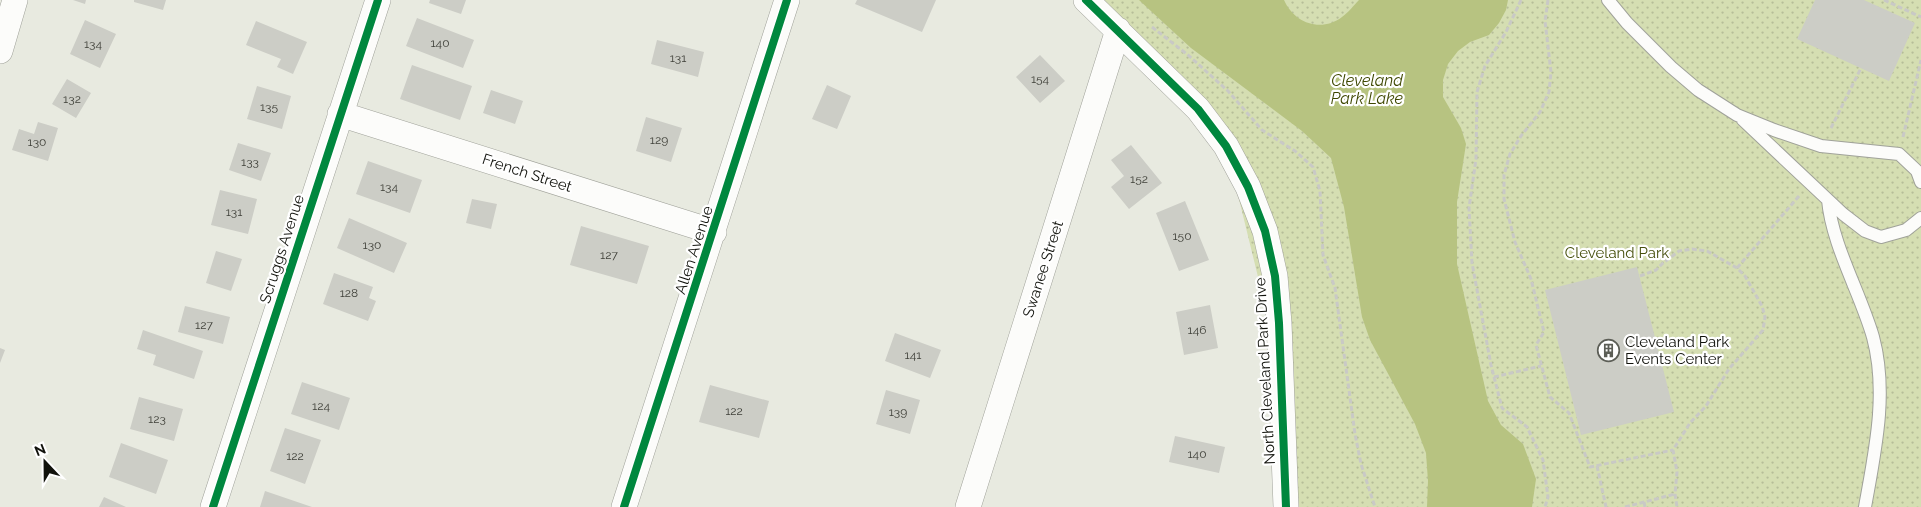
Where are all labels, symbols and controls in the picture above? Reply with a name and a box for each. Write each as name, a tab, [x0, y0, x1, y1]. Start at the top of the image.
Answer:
house number: 140	[430, 36, 450, 50]
house number: 134	[84, 37, 102, 51]
house number: 131	[670, 51, 686, 65]
water label: Cleveland Park Lake	[1331, 71, 1404, 108]
house number: 154	[1031, 72, 1050, 86]
house number: 132	[63, 92, 81, 106]
house number: 135	[260, 100, 278, 114]
house number: 129	[650, 133, 668, 147]
house number: 130	[28, 135, 46, 149]
street label: French Street	[480, 150, 574, 196]
house number: 133	[241, 155, 259, 169]
house number: 152	[1130, 172, 1148, 186]
house number: 134	[380, 180, 398, 194]
street label: Scruggs Avenue	[256, 192, 308, 306]
street label: Allen Avenue	[671, 203, 717, 296]
house number: 131	[226, 205, 242, 219]
street label: Swanee Street	[1019, 218, 1067, 320]
house number: 150	[1172, 229, 1192, 243]
house number: 130	[363, 238, 381, 252]
park label: Cleveland Park	[1565, 244, 1669, 262]
house number: 127	[600, 248, 618, 262]
street label: North Cleveland Park Drive	[1251, 277, 1279, 465]
house number: 128	[340, 286, 358, 300]
house number: 127	[195, 318, 213, 332]
house number: 146	[1188, 323, 1206, 337]
place label: Cleveland Park Events Center	[1625, 333, 1729, 368]
building icon: Cleveland Park Events Center	[1597, 339, 1621, 363]
house number: 141	[905, 348, 921, 362]
house number: 124	[312, 399, 330, 413]
house number: 122	[725, 404, 743, 418]
house number: 139	[889, 405, 907, 419]
house number: 123	[148, 412, 166, 426]
north arrow	[20, 437, 70, 487]
text: N	[32, 441, 48, 459]
house number: 140	[1187, 447, 1207, 461]
house number: 122	[286, 449, 304, 463]

